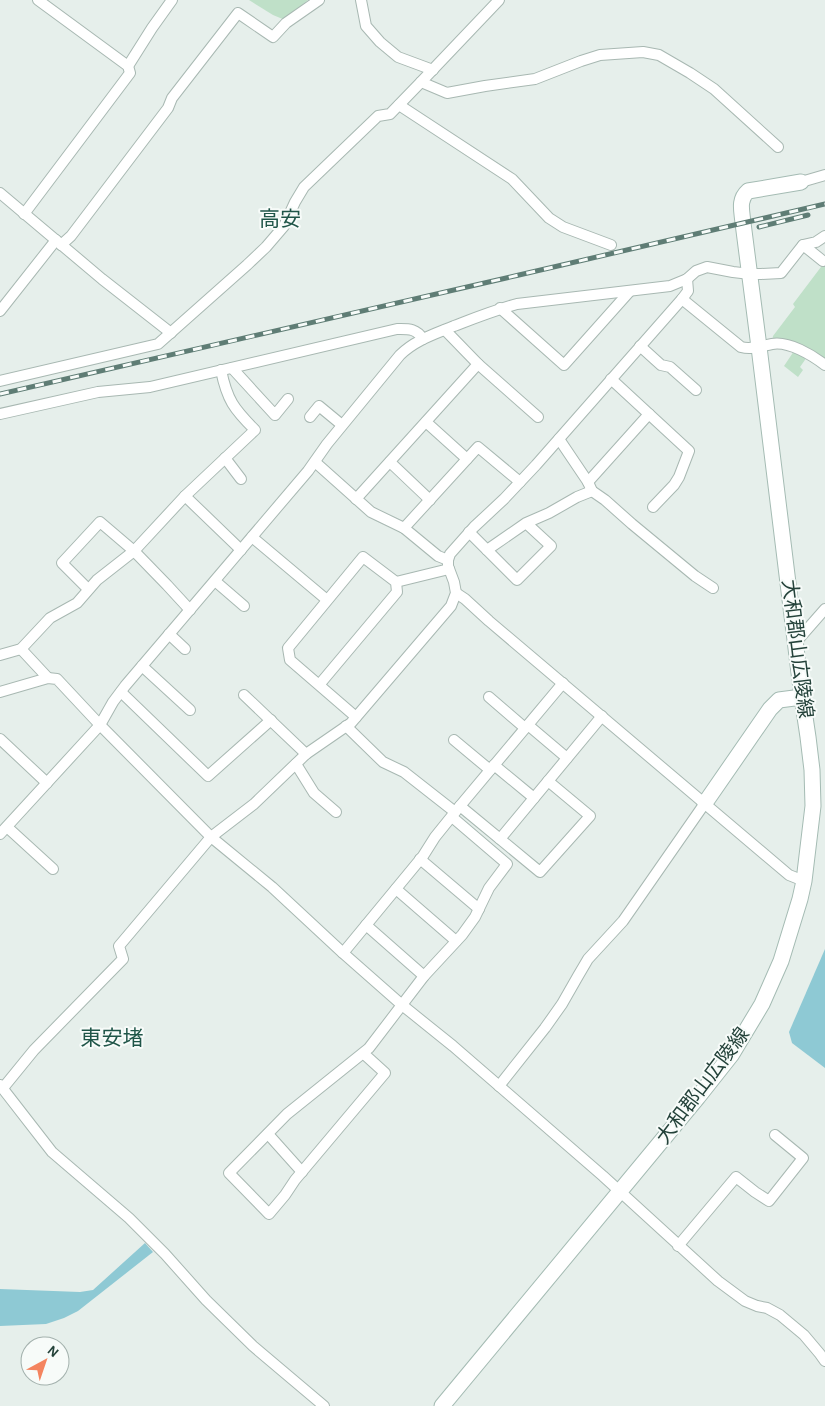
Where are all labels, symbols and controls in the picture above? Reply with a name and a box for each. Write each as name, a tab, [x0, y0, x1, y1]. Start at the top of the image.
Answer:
district label: 高安	[259, 208, 301, 230]
street label: 大和郡山広陵線	[779, 578, 817, 720]
street label: 大和郡山広陵線	[651, 1023, 753, 1148]
district label: 東安堵	[81, 1027, 144, 1049]
north arrow	[20, 1336, 70, 1386]
text: N	[44, 1343, 61, 1360]

